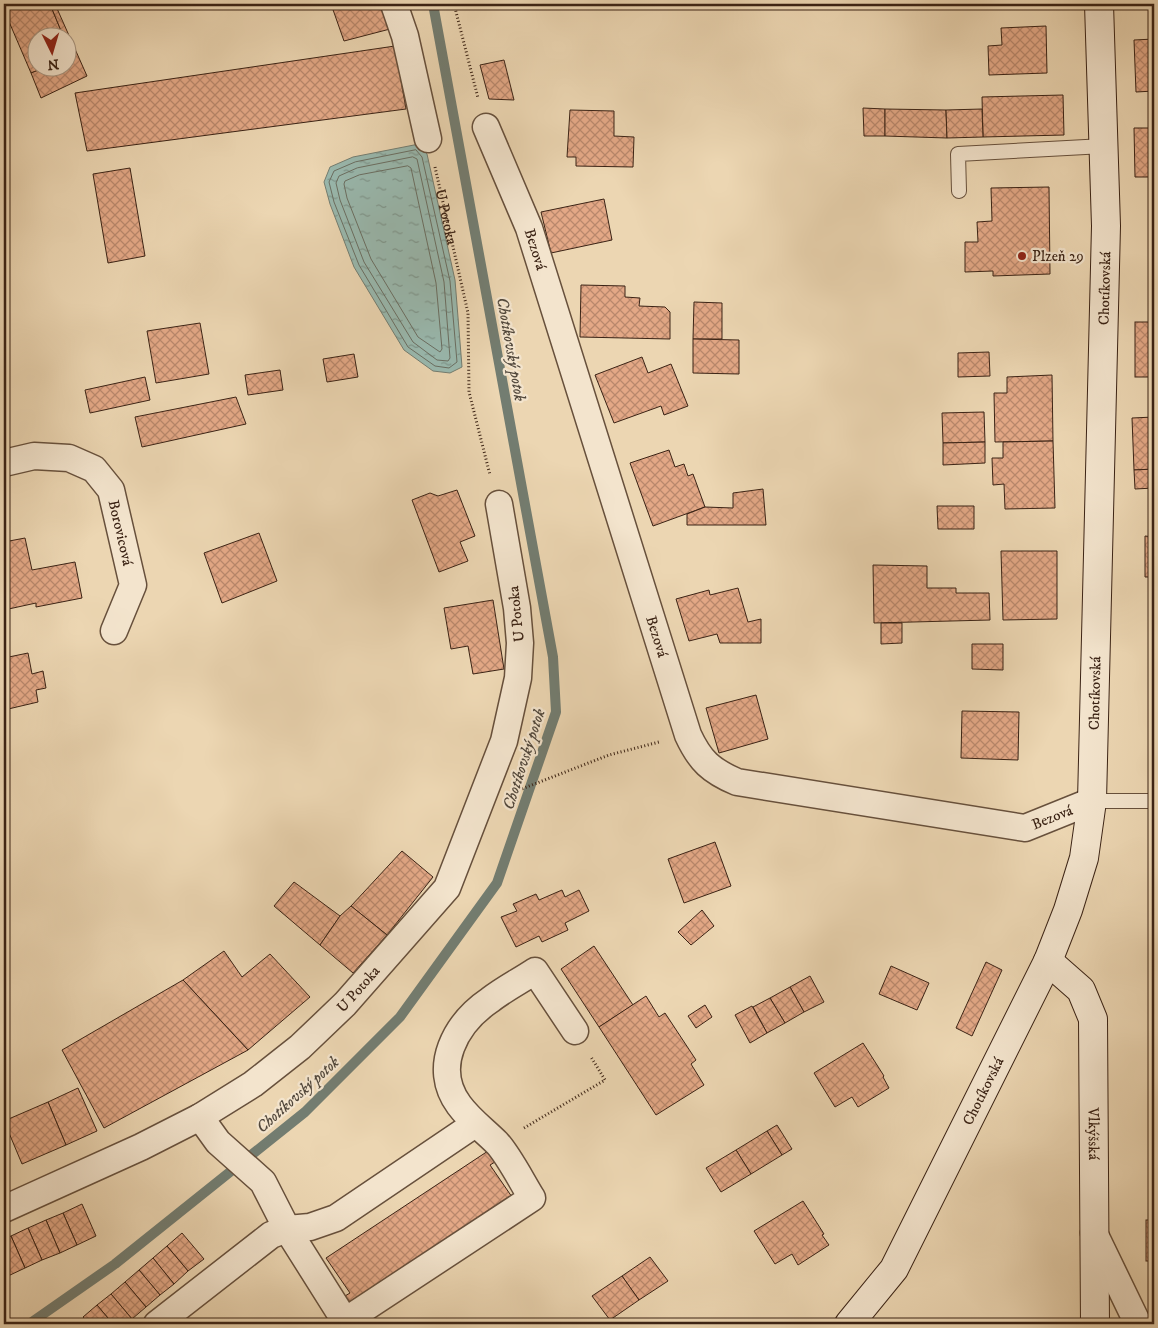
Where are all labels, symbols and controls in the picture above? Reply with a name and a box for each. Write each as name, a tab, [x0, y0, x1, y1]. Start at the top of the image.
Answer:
north arrow	[28, 28, 78, 78]
text: N	[46, 54, 60, 73]
street label: U Potoka	[430, 187, 461, 247]
street label: Bezová	[520, 226, 551, 273]
place label: Plzeň 29	[1032, 247, 1084, 266]
marker: Plzeň 29	[1016, 250, 1028, 262]
street label: Chotíkovská	[1095, 251, 1115, 325]
water label: Chotíkovský potok	[492, 296, 530, 403]
street label: Borovicová	[104, 498, 137, 568]
street label: U Potoka	[504, 584, 529, 643]
street label: Bezová	[641, 614, 672, 660]
street label: Chotíkovská	[1085, 655, 1106, 730]
water label: Chotíkovský potok	[498, 706, 550, 812]
street label: Bezová	[1029, 801, 1076, 834]
street label: U Potoka	[333, 961, 385, 1017]
water label: Chotíkovský potok	[252, 1052, 344, 1137]
street label: Chotíkovská	[958, 1053, 1009, 1129]
street label: Vlkýšská	[1084, 1106, 1103, 1161]

